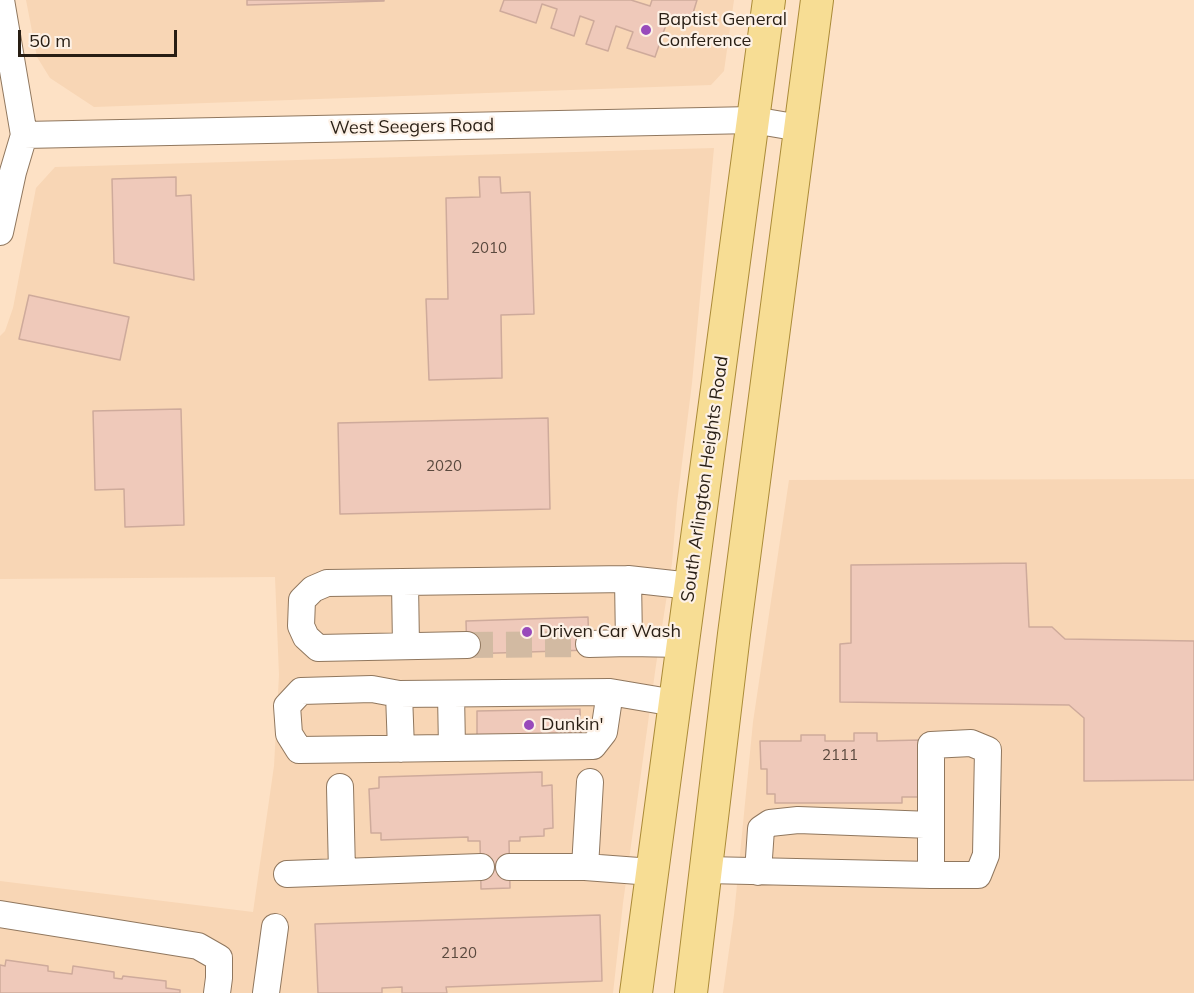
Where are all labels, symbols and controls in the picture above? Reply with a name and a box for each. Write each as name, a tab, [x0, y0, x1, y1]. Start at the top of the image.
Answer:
place label: Baptist General Conference	[658, 9, 787, 52]
scale bar	[21, 18, 180, 56]
marker: Baptist General Conference	[639, 23, 653, 37]
text: 50 m	[29, 29, 71, 52]
street label: West Seegers Road	[330, 115, 494, 139]
house number: 2010	[471, 239, 507, 257]
street label: South Arlington Heights Road	[677, 355, 733, 603]
house number: 2020	[426, 457, 462, 475]
place label: Driven Car Wash	[539, 621, 681, 643]
marker: Driven Car Wash	[520, 625, 534, 639]
place label: Dunkin'	[541, 714, 603, 736]
marker: Dunkin'	[522, 718, 536, 732]
house number: 2111	[822, 746, 858, 764]
house number: 2120	[441, 944, 477, 962]

